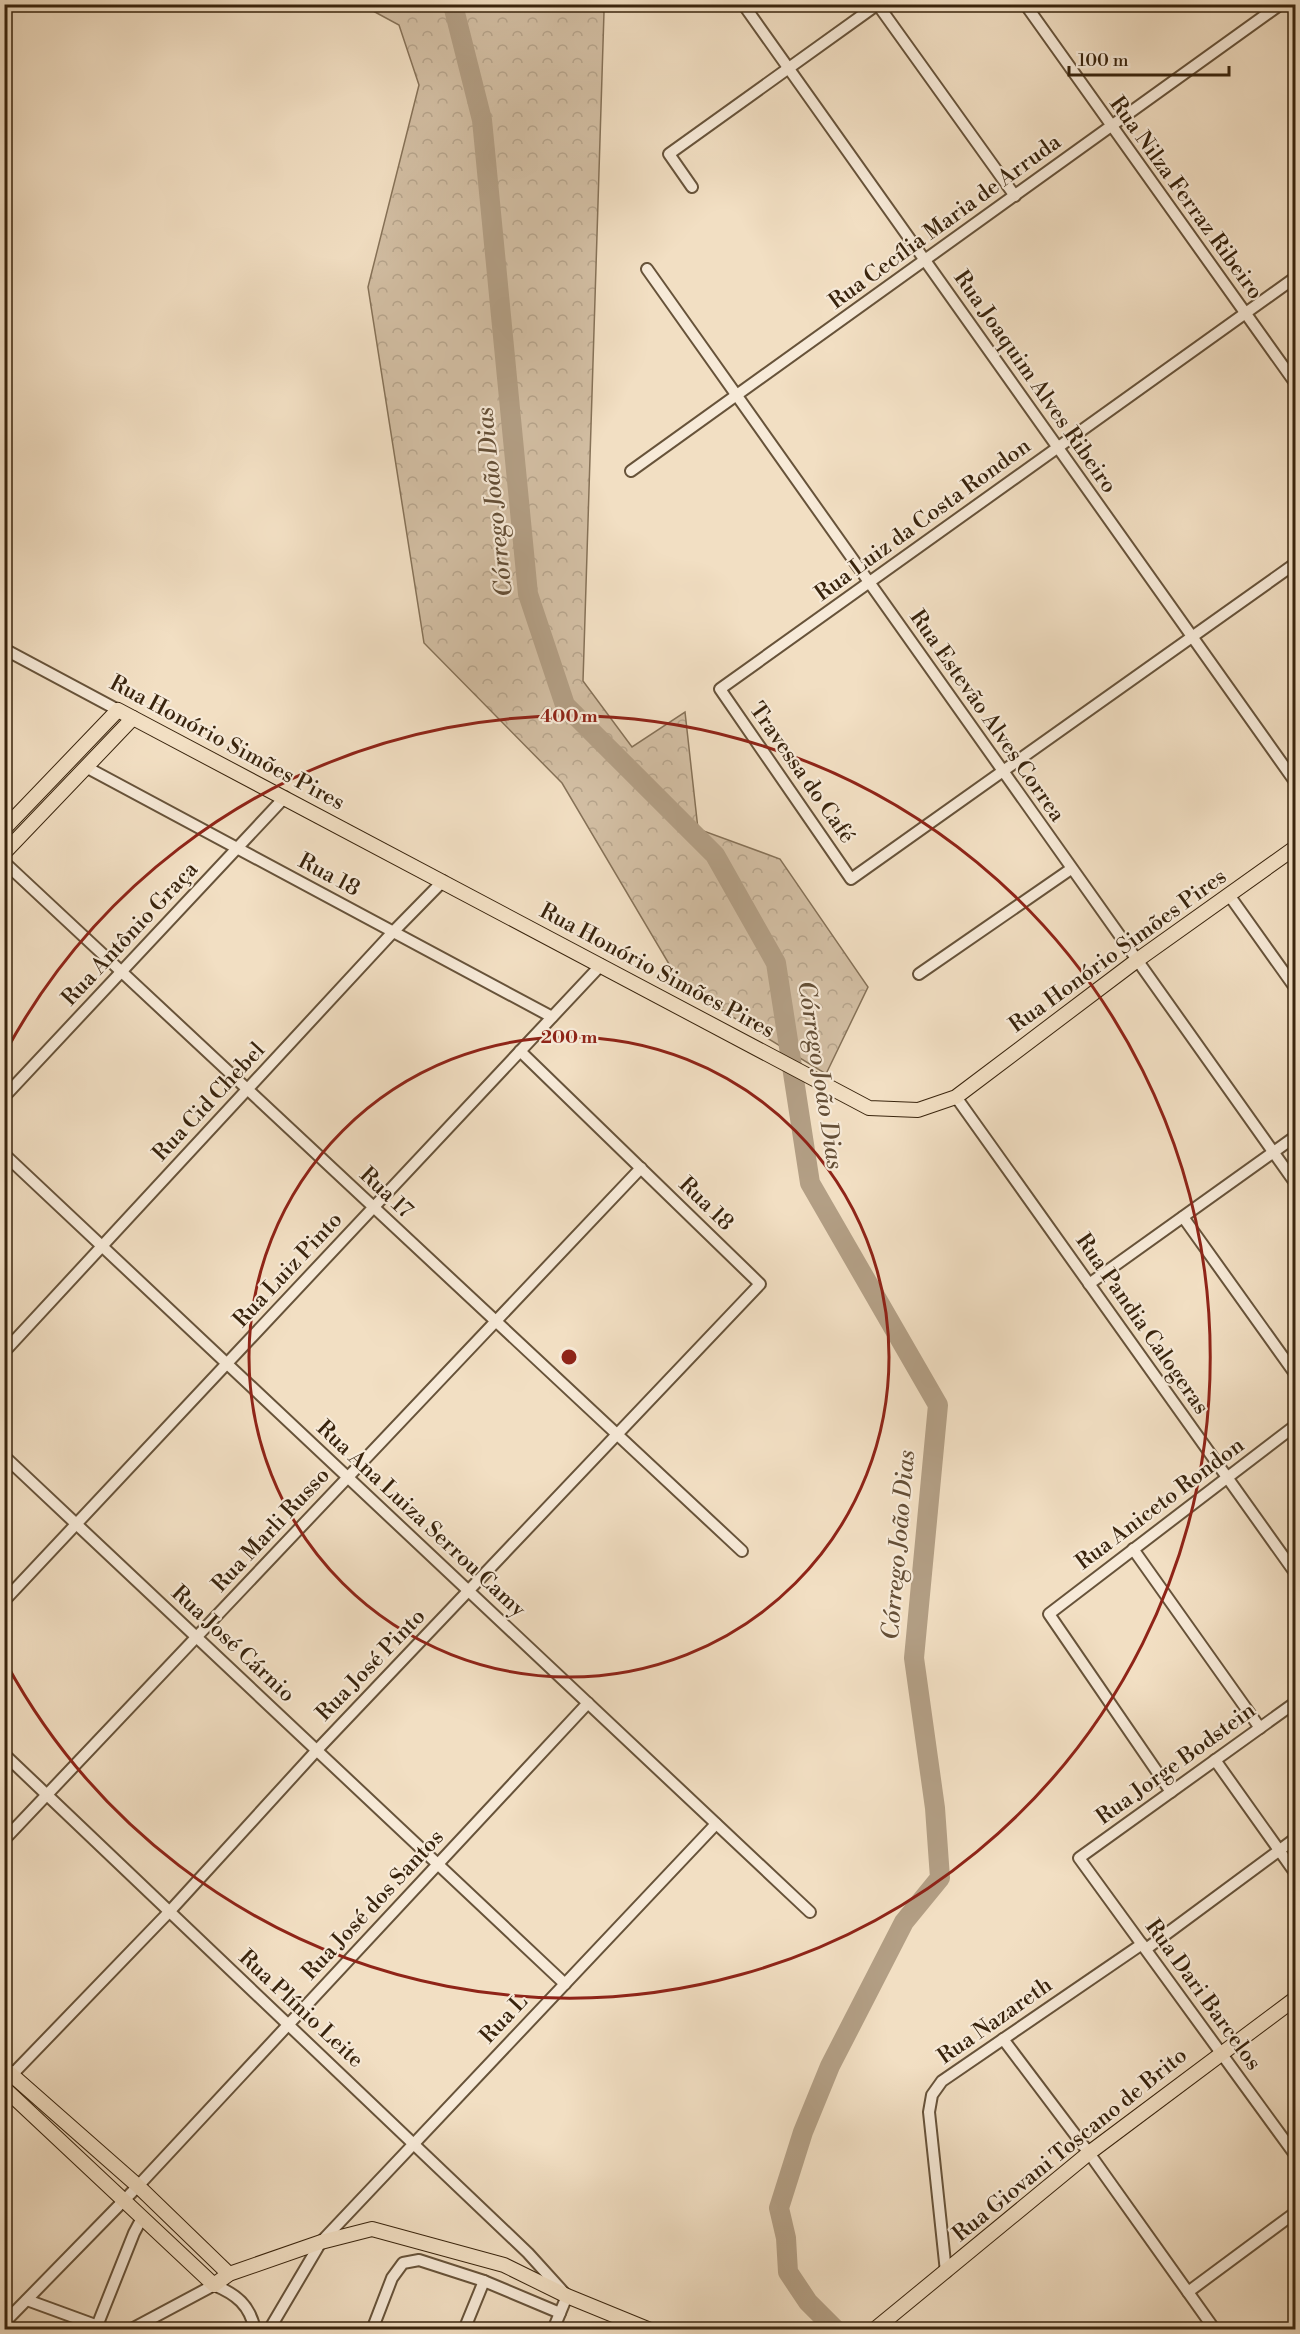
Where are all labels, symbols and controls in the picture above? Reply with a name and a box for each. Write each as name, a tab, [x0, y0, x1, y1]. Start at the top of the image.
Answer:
scale bar	[1069, 39, 1230, 77]
text: 100 m	[1078, 49, 1129, 72]
street label: Rua Nilza Ferraz Ribeiro	[1103, 91, 1269, 305]
street label: Rua Cecília Maria de Arruda	[824, 128, 1067, 315]
street label: Rua Joaquim Alves Ribeiro	[948, 265, 1122, 499]
water label: Córrego João Dias	[470, 406, 520, 598]
street label: Rua Luiz da Costa Rondon	[810, 432, 1036, 608]
street label: Rua Estevão Alves Correa	[903, 605, 1071, 828]
street label: Rua Honório Simões Pires	[105, 670, 349, 816]
street label: Travessa do Café	[743, 697, 861, 849]
text: 400 m	[540, 705, 598, 728]
street label: Rua 18	[294, 848, 364, 902]
street label: Rua Antônio Graça	[56, 855, 204, 1012]
street label: Rua Honório Simões Pires	[1004, 863, 1232, 1039]
street label: Rua Honório Simões Pires	[535, 898, 779, 1044]
water label: Córrego João Dias	[790, 979, 850, 1171]
text: 200 m	[541, 1026, 598, 1049]
street label: Rua Cid Chebel	[147, 1037, 271, 1167]
street label: Rua 17	[354, 1162, 418, 1224]
street label: Rua 18	[673, 1171, 739, 1237]
street label: Rua Luiz Pinto	[228, 1207, 348, 1333]
street label: Rua Pandia Calogeras	[1069, 1228, 1215, 1420]
centre of rings	[559, 1347, 579, 1367]
street label: Rua Ana Luiza Serrou Camy	[311, 1415, 531, 1623]
street label: Rua Aniceto Rondon	[1070, 1432, 1250, 1576]
water label: Córrego João Dias	[876, 1449, 922, 1641]
street label: Rua Marli Russo	[206, 1462, 336, 1598]
street label: Rua José Cárnio	[166, 1580, 300, 1708]
street label: Rua José Pinto	[311, 1603, 431, 1727]
street label: Rua Jorge Bodstein	[1091, 1697, 1261, 1831]
street label: Rua José dos Santos	[296, 1824, 450, 1986]
street label: Rua Dari Barcelos	[1139, 1914, 1267, 2076]
street label: Rua Plínio Leite	[233, 1944, 369, 2074]
street label: Rua Nazareth	[932, 1972, 1058, 2070]
street label: Rua L	[474, 1989, 534, 2049]
street label: Rua Giovani Toscano de Brito	[947, 2042, 1193, 2248]

